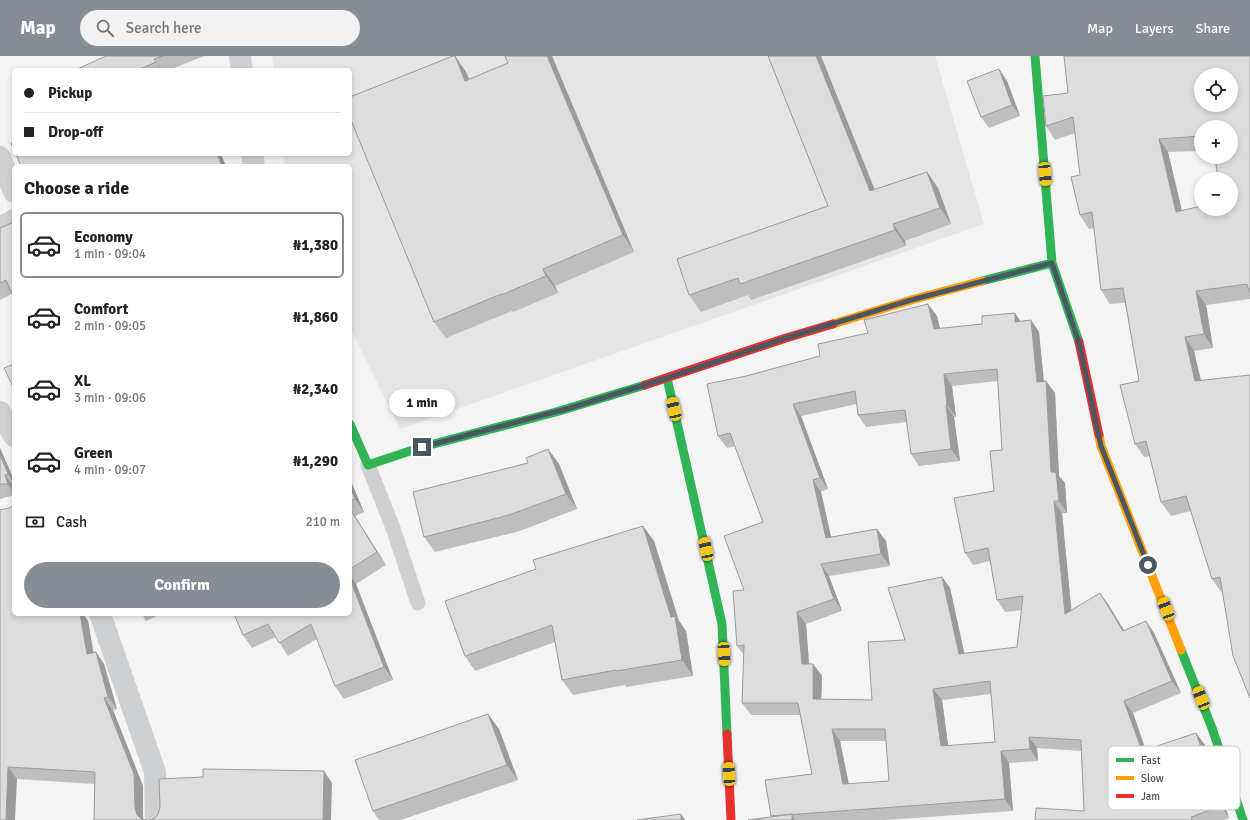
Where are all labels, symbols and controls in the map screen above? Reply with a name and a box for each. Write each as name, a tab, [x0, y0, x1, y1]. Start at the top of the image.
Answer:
search box	[80, 10, 360, 46]
text: Map	[20, 16, 56, 40]
icon: search	[94, 17, 116, 39]
text: Search here	[126, 19, 201, 37]
text: Map	[1087, 20, 1113, 37]
text: Layers	[1135, 20, 1174, 37]
text: Share	[1196, 20, 1230, 37]
map controls	[1194, 68, 1238, 216]
button: locate	[1194, 68, 1238, 112]
text: Pickup	[48, 84, 92, 102]
button: +	[1194, 120, 1238, 164]
text: Drop-off	[48, 123, 103, 141]
car	[1038, 162, 1052, 186]
button: −	[1194, 172, 1238, 216]
text: Choose a ride	[24, 177, 129, 199]
icon: car	[26, 227, 62, 263]
text: Economy	[74, 228, 133, 246]
text: ₦1,380	[293, 236, 338, 254]
text: 1 min · 09:04	[74, 246, 146, 262]
icon: car	[26, 299, 62, 335]
text: Comfort	[74, 300, 128, 318]
text: ₦1,860	[293, 308, 338, 326]
text: 2 min · 09:05	[74, 318, 146, 334]
icon: car	[26, 371, 62, 407]
text: XL	[74, 372, 91, 390]
text: ₦2,340	[293, 380, 338, 398]
callout: 1 min	[389, 389, 455, 417]
text: 3 min · 09:06	[74, 390, 146, 406]
text: 1 min	[406, 395, 438, 411]
car	[665, 396, 683, 422]
route end	[413, 438, 431, 456]
icon: car	[26, 443, 62, 479]
text: Green	[74, 444, 113, 462]
text: ₦1,290	[293, 452, 338, 470]
text: 4 min · 09:07	[74, 462, 146, 478]
icon: cash	[24, 511, 46, 533]
text: Cash	[56, 513, 87, 531]
text: 210 m	[306, 514, 340, 530]
car	[698, 536, 714, 562]
route start	[1139, 556, 1157, 574]
button: Confirm	[24, 562, 340, 608]
car	[1156, 596, 1176, 622]
car	[717, 642, 731, 666]
car	[1191, 685, 1211, 711]
legend	[1108, 746, 1240, 810]
text: Fast	[1141, 754, 1161, 767]
car	[722, 762, 736, 786]
text: Slow	[1141, 772, 1164, 785]
text: Jam	[1141, 790, 1160, 803]

